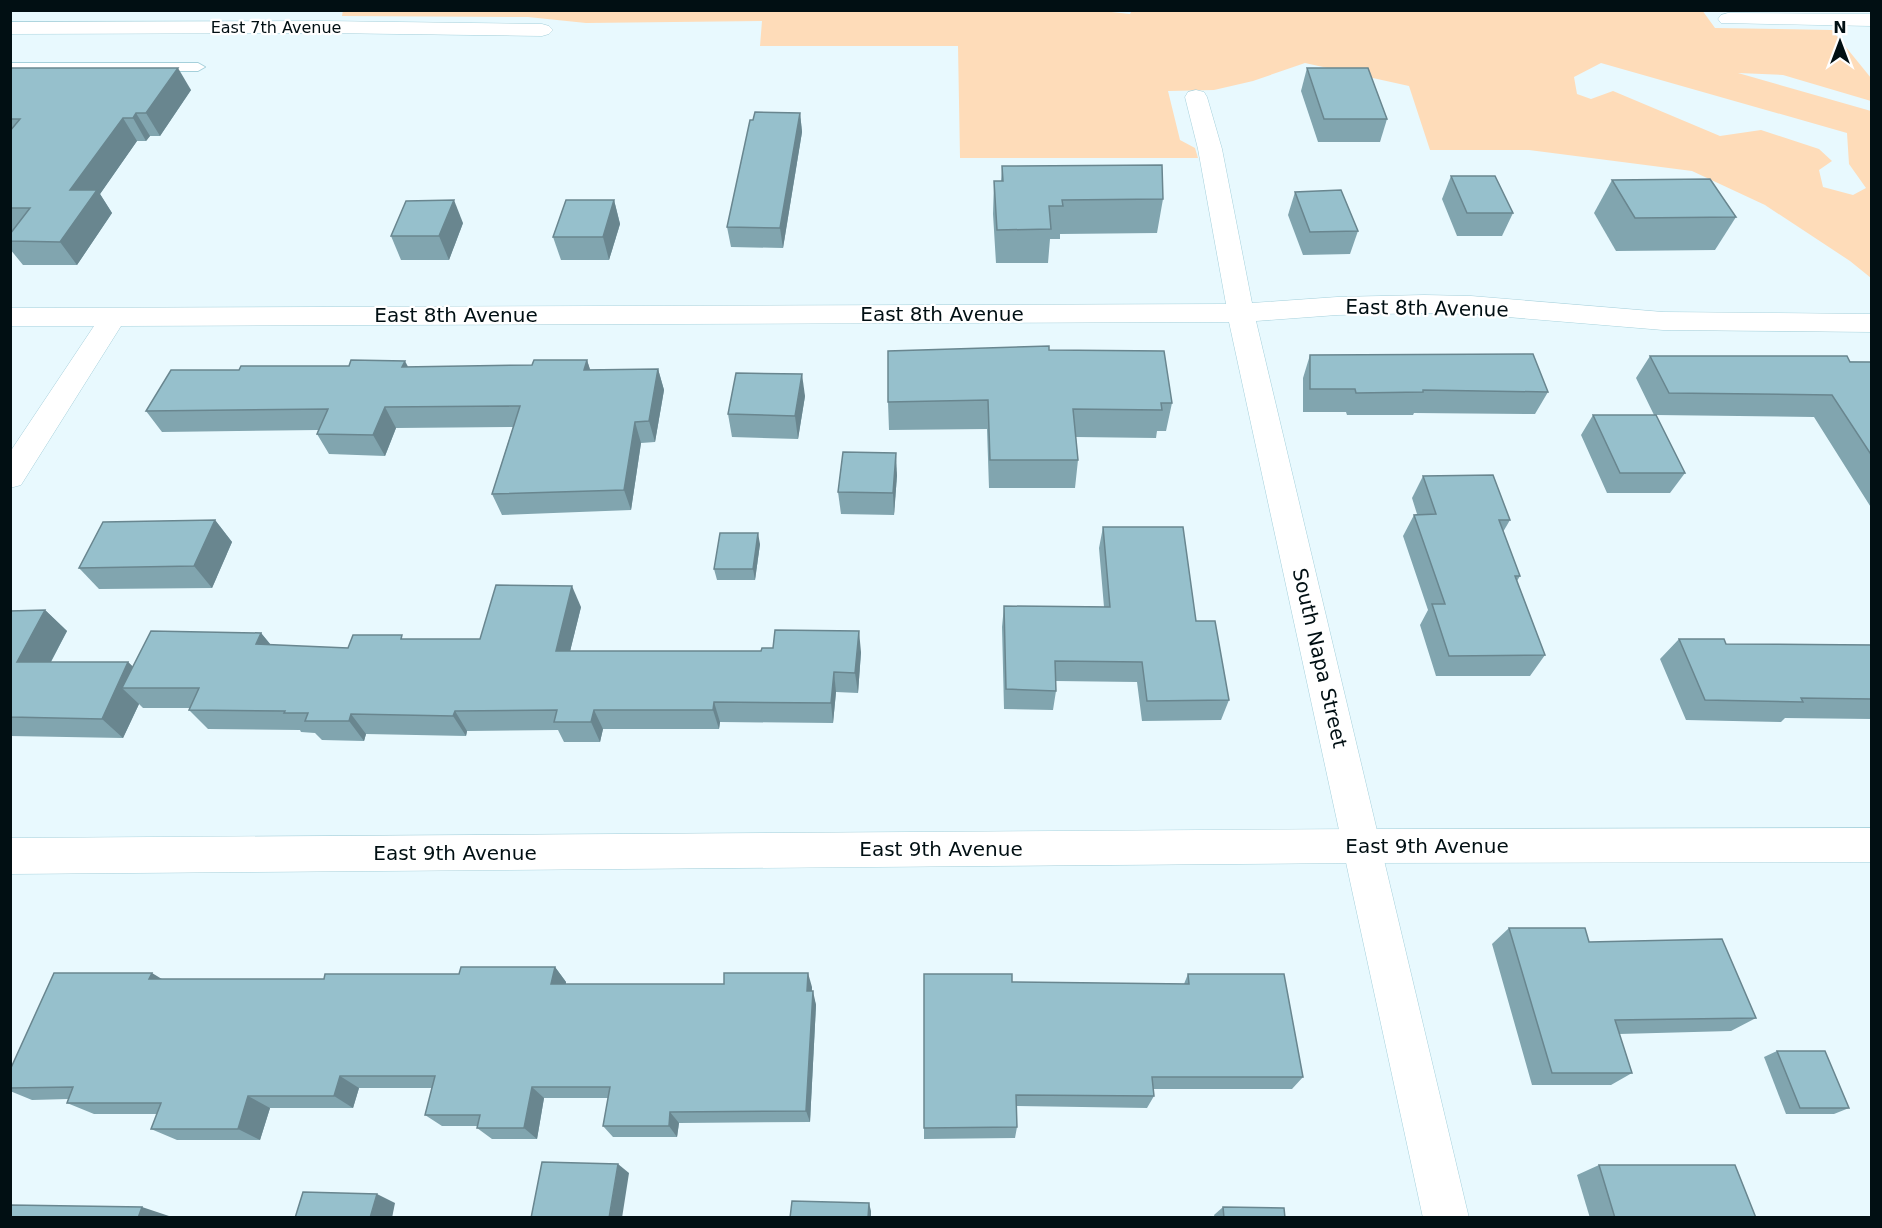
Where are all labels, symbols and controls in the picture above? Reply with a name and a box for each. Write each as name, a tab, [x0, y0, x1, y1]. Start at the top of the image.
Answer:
north arrow	[1810, 12, 1870, 72]
street label: East 7th Avenue	[211, 18, 341, 37]
text: N	[1833, 18, 1847, 37]
street label: East 8th Avenue	[1345, 295, 1509, 321]
street label: East 8th Avenue	[860, 302, 1024, 326]
street label: East 8th Avenue	[374, 303, 538, 327]
street label: South Napa Street	[1288, 566, 1352, 750]
street label: East 9th Avenue	[1345, 834, 1509, 858]
street label: East 9th Avenue	[859, 837, 1023, 861]
street label: East 9th Avenue	[373, 841, 537, 865]

